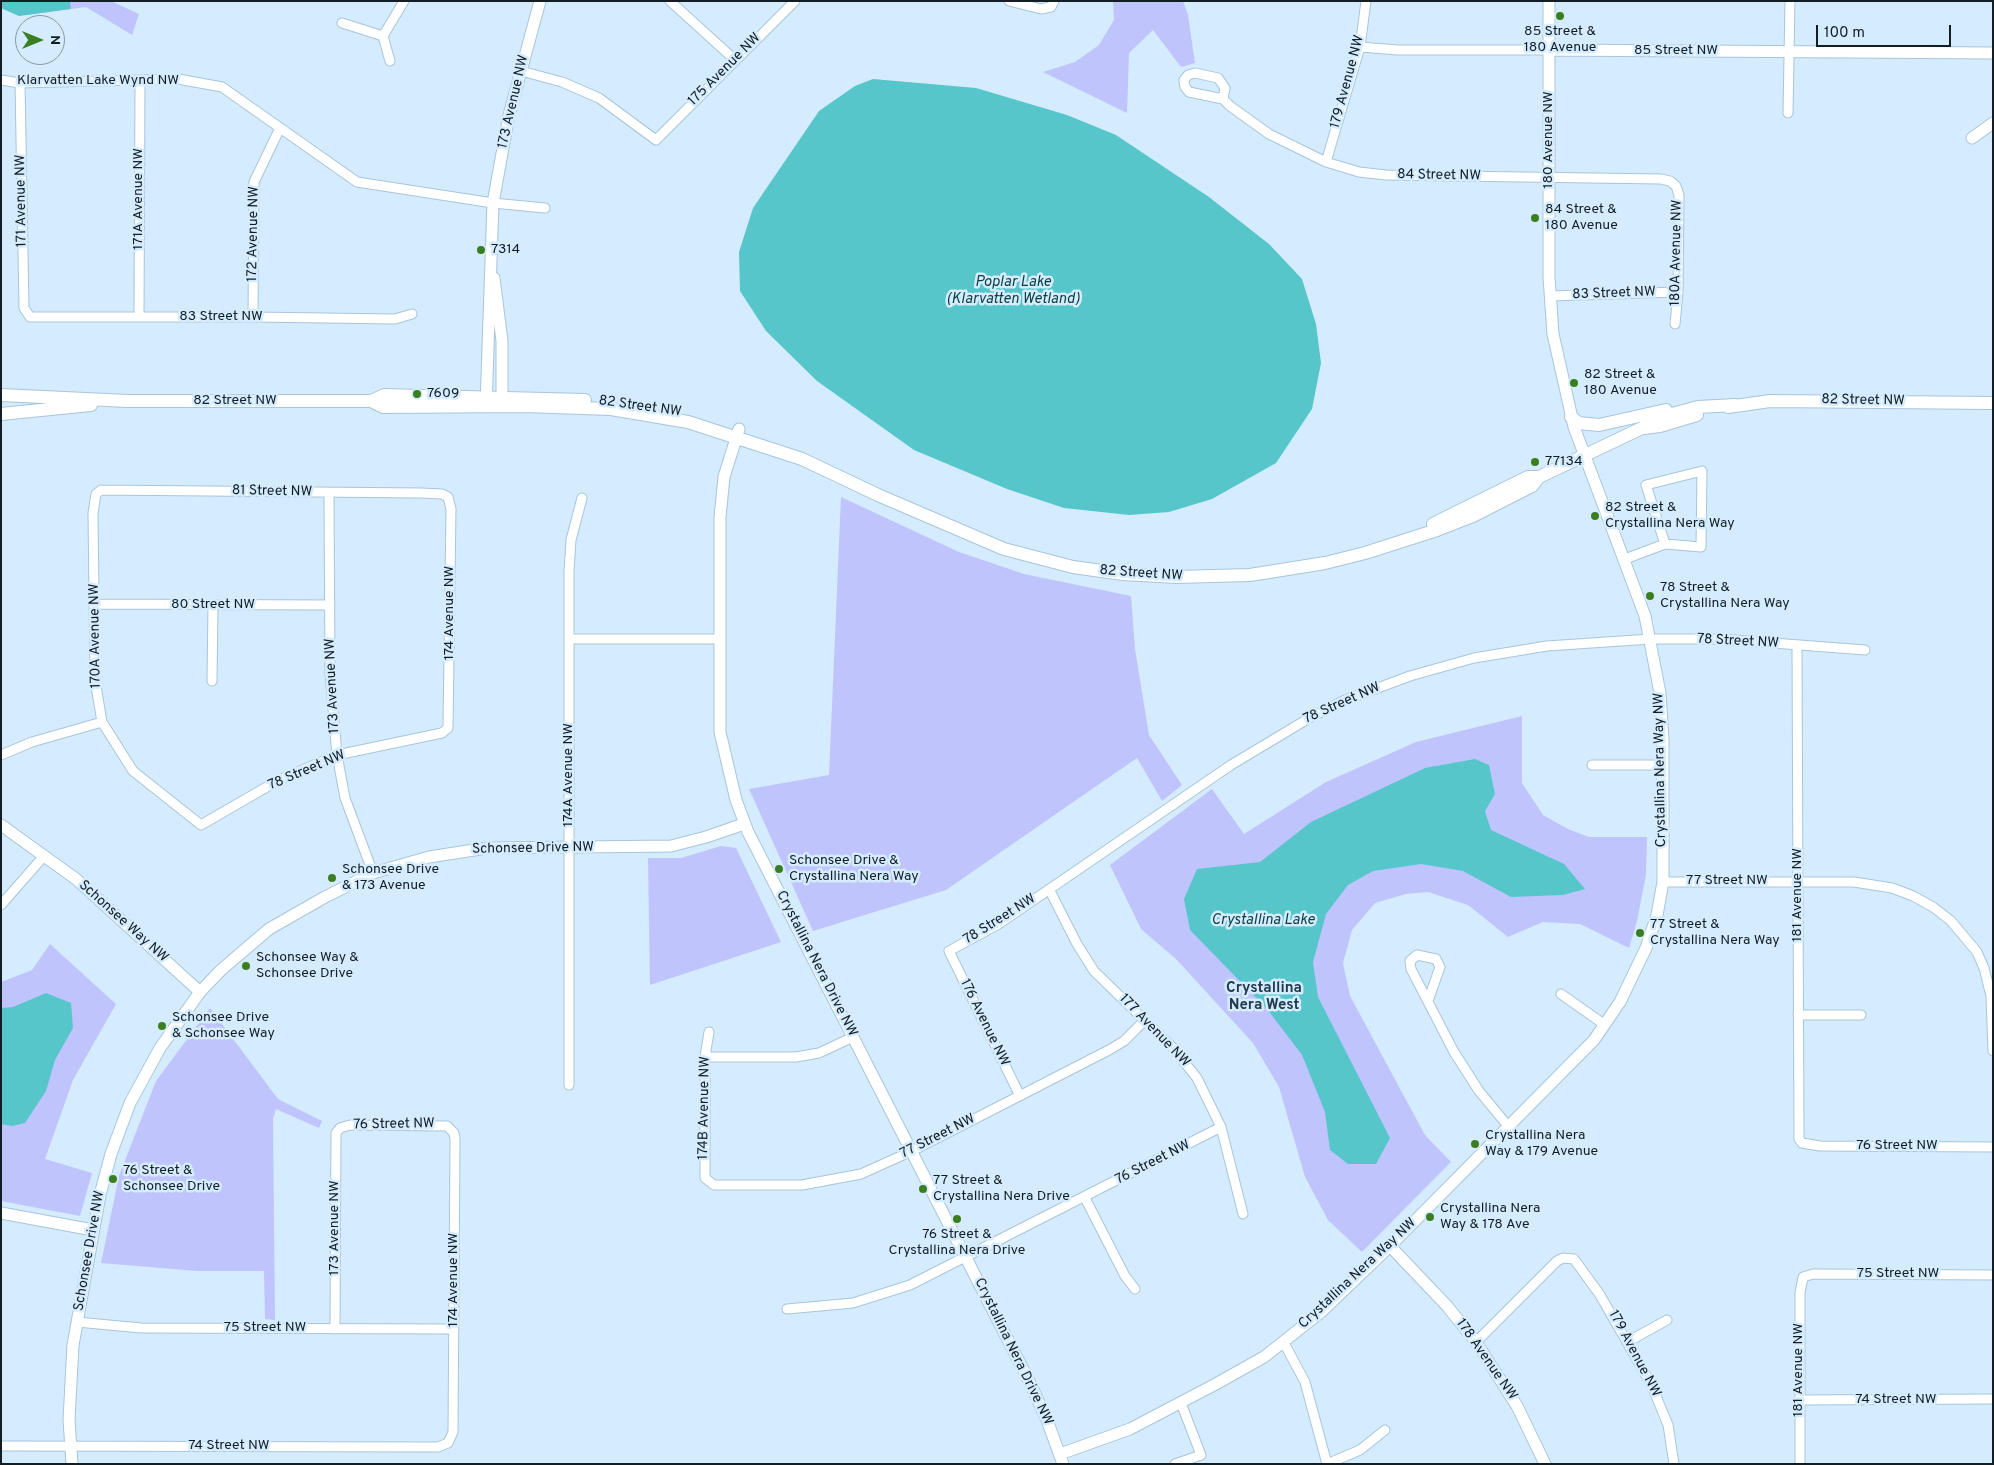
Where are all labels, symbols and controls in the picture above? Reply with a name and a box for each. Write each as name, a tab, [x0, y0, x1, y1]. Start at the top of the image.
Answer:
marker: 85 Street & 180 Avenue	[1554, 10, 1566, 22]
north arrow	[15, 15, 65, 65]
scale bar	[1819, 15, 1954, 47]
place label: 85 Street & 180 Avenue	[1524, 24, 1596, 56]
text: 100 m	[1824, 24, 1865, 43]
street label: 175 Avenue NW	[685, 30, 765, 110]
street label: 179 Avenue NW	[1327, 34, 1369, 130]
text: N	[46, 35, 63, 45]
street label: 85 Street NW	[1634, 43, 1718, 59]
street label: 173 Avenue NW	[495, 54, 533, 150]
street label: Klarvatten Lake Wynd NW	[17, 73, 179, 89]
street label: 180 Avenue NW	[1541, 91, 1557, 189]
street label: 171A Avenue NW	[131, 148, 147, 250]
street label: 171 Avenue NW	[13, 154, 31, 248]
street label: 84 Street NW	[1397, 167, 1481, 185]
street label: 172 Avenue NW	[245, 186, 263, 282]
street label: 180A Avenue NW	[1668, 200, 1686, 306]
place label: 84 Street & 180 Avenue	[1545, 202, 1618, 234]
marker: 84 Street & 180 Avenue	[1529, 212, 1541, 224]
place label: 7314	[491, 242, 520, 258]
marker: 7314	[475, 244, 487, 256]
water label: Poplar Lake (Klarvatten Wetland)	[946, 274, 1080, 309]
street label: 83 Street NW	[1572, 284, 1656, 304]
street label: 83 Street NW	[179, 309, 263, 325]
place label: 82 Street & 180 Avenue	[1584, 367, 1657, 400]
marker: 82 Street & 180 Avenue	[1568, 377, 1580, 389]
place label: 7609	[427, 386, 459, 402]
marker: 7609	[411, 388, 423, 400]
street label: 82 Street NW	[1821, 392, 1905, 410]
street label: 82 Street NW	[193, 393, 277, 409]
street label: 82 Street NW	[597, 393, 683, 421]
place label: 77134	[1545, 454, 1583, 470]
marker: 77134	[1529, 456, 1541, 468]
street label: 81 Street NW	[232, 483, 312, 501]
place label: 82 Street & Crystallina Nera Way	[1605, 500, 1735, 532]
marker: 82 Street & Crystallina Nera Way	[1589, 510, 1601, 522]
street label: 82 Street NW	[1099, 563, 1183, 585]
street label: 174 Avenue NW	[442, 566, 458, 660]
place label: 78 Street & Crystallina Nera Way	[1660, 580, 1790, 612]
street label: 170A Avenue NW	[87, 583, 105, 689]
marker: 78 Street & Crystallina Nera Way	[1644, 590, 1656, 602]
street label: 80 Street NW	[171, 597, 255, 613]
street label: 78 Street NW	[1697, 631, 1779, 653]
street label: 173 Avenue NW	[322, 638, 344, 734]
street label: 78 Street NW	[1301, 680, 1383, 728]
street label: Crystallina Nera Way NW	[1651, 693, 1671, 847]
street label: 174A Avenue NW	[561, 723, 577, 827]
street label: 78 Street NW	[266, 747, 348, 795]
street label: Schonsee Drive NW	[472, 840, 594, 858]
street label: 181 Avenue NW	[1790, 848, 1806, 942]
place label: Schonsee Drive & Crystallina Nera Way	[789, 853, 919, 886]
place label: Schonsee Drive & 173 Avenue	[342, 862, 439, 894]
marker: Schonsee Drive & Crystallina Nera Way	[773, 863, 785, 875]
marker: Schonsee Drive & 173 Avenue	[326, 872, 338, 884]
street label: 77 Street NW	[1686, 873, 1768, 889]
street label: Schonsee Way NW	[75, 877, 171, 967]
street label: Crystallina Nera Drive NW	[772, 888, 860, 1040]
street label: 78 Street NW	[961, 891, 1039, 949]
water label: Crystallina Lake	[1211, 912, 1315, 930]
place label: 77 Street & Crystallina Nera Way	[1650, 917, 1780, 950]
marker: 77 Street & Crystallina Nera Way	[1634, 927, 1646, 939]
place label: Schonsee Way & Schonsee Drive	[256, 950, 359, 982]
marker: Schonsee Way & Schonsee Drive	[240, 960, 252, 972]
street label: 176 Avenue NW	[956, 977, 1012, 1069]
district label: Crystallina Nera West	[1226, 980, 1302, 1015]
street label: 177 Avenue NW	[1115, 991, 1193, 1071]
place label: Schonsee Drive & Schonsee Way	[172, 1010, 275, 1042]
marker: Schonsee Drive & Schonsee Way	[156, 1020, 168, 1032]
street label: 174B Avenue NW	[696, 1056, 714, 1160]
street label: 77 Street NW	[898, 1111, 978, 1163]
street label: 76 Street NW	[353, 1116, 435, 1134]
place label: Crystallina Nera Way & 179 Avenue	[1485, 1128, 1598, 1160]
street label: 76 Street NW	[1113, 1137, 1193, 1189]
marker: Crystallina Nera Way & 179 Avenue	[1469, 1138, 1481, 1150]
street label: 76 Street NW	[1856, 1138, 1938, 1154]
place label: 76 Street & Schonsee Drive	[123, 1163, 220, 1196]
marker: 76 Street & Schonsee Drive	[107, 1173, 119, 1185]
place label: 77 Street & Crystallina Nera Drive	[933, 1173, 1070, 1206]
street label: 173 Avenue NW	[327, 1180, 343, 1276]
marker: 77 Street & Crystallina Nera Drive	[917, 1183, 929, 1195]
street label: Schonsee Drive NW	[71, 1190, 109, 1312]
place label: Crystallina Nera Way & 178 Ave	[1440, 1201, 1540, 1234]
marker: Crystallina Nera Way & 178 Ave	[1424, 1211, 1436, 1223]
marker: 76 Street & Crystallina Nera Drive	[951, 1213, 963, 1225]
street label: Crystallina Nera Way NW	[1296, 1215, 1420, 1333]
place label: 76 Street & Crystallina Nera Drive	[889, 1227, 1025, 1260]
street label: 174 Avenue NW	[446, 1233, 462, 1327]
street label: 75 Street NW	[1857, 1266, 1939, 1282]
street label: Crystallina Nera Drive NW	[970, 1276, 1056, 1428]
street label: 179 Avenue NW	[1604, 1308, 1664, 1400]
street label: 178 Avenue NW	[1452, 1316, 1520, 1404]
street label: 75 Street NW	[224, 1320, 306, 1336]
street label: 181 Avenue NW	[1791, 1323, 1807, 1417]
street label: 74 Street NW	[1855, 1392, 1937, 1408]
street label: 74 Street NW	[188, 1438, 270, 1454]

